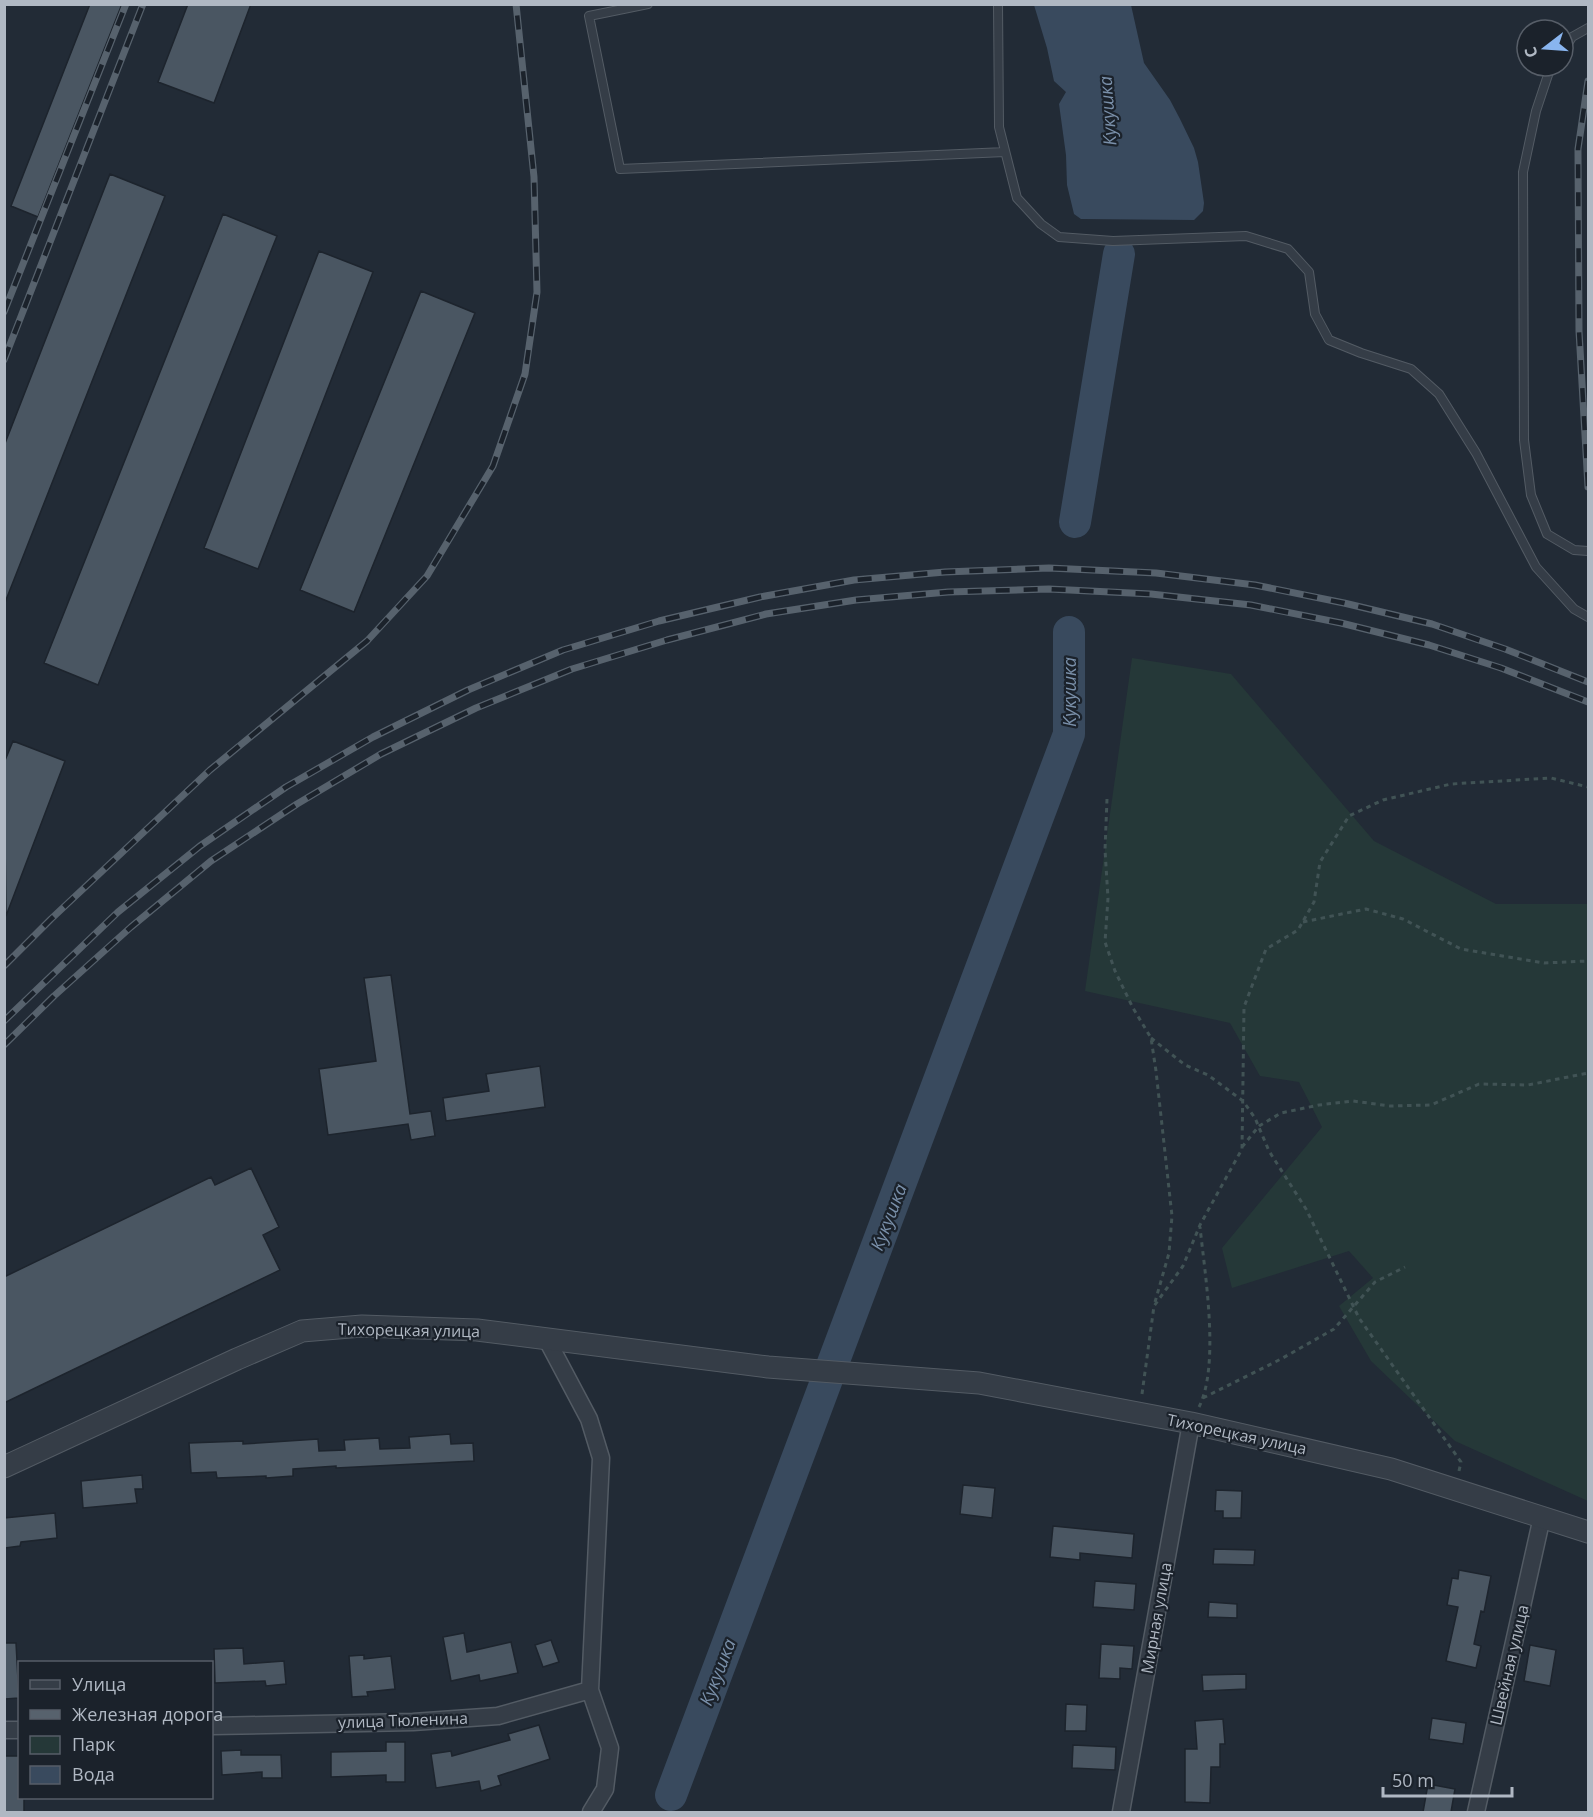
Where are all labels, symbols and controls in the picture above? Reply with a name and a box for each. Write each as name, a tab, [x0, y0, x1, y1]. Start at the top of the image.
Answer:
north arrow	[1515, 18, 1575, 78]
text: С	[1519, 44, 1543, 60]
water label: Кукушка	[1093, 75, 1121, 147]
water label: Кукушка	[1057, 657, 1081, 727]
water label: Кукушка	[864, 1180, 912, 1254]
street label: Тихорецкая улица	[338, 1318, 480, 1342]
street label: Тихорецкая улица	[1165, 1408, 1309, 1460]
street label: Мирная улица	[1135, 1561, 1177, 1675]
street label: Швейная улица	[1484, 1603, 1534, 1727]
water label: Кукушка	[693, 1635, 741, 1709]
legend	[18, 1661, 213, 1799]
text: Улица	[72, 1672, 126, 1696]
text: Железная дорога	[72, 1702, 223, 1726]
street label: улица Тюленина	[338, 1707, 468, 1733]
text: Парк	[72, 1732, 116, 1756]
scale bar	[1383, 1760, 1512, 1798]
text: Вода	[72, 1762, 115, 1786]
text: 50 m	[1392, 1768, 1434, 1792]

